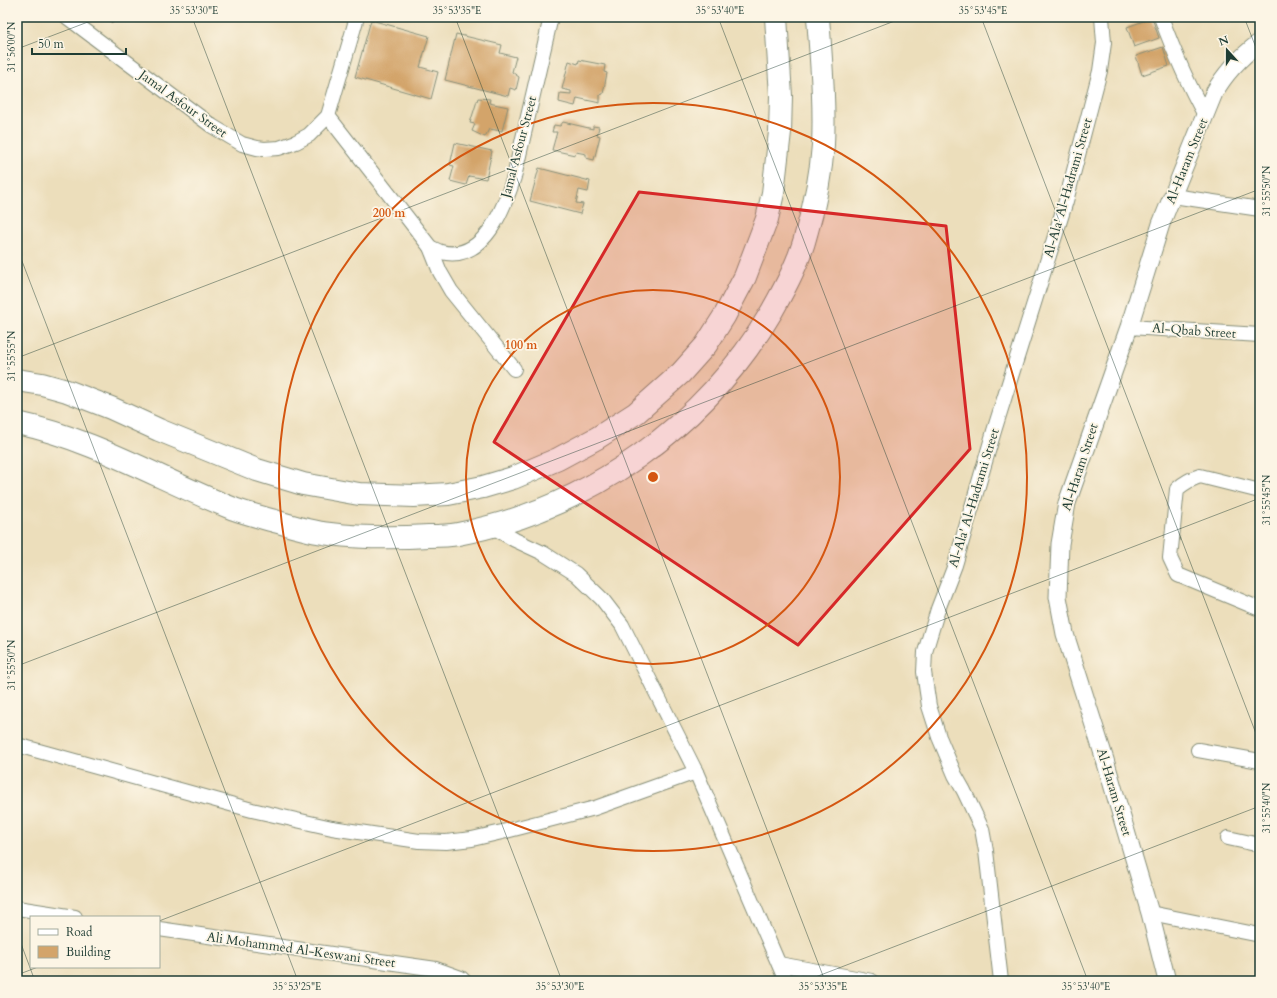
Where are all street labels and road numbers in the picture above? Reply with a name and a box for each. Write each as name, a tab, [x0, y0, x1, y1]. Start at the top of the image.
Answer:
street label: Jamal Asfour Street	[134, 65, 231, 142]
street label: Jamal Asfour Street	[496, 94, 541, 202]
street label: Al-Haram Street	[1162, 115, 1212, 207]
street label: Al-Ala' Al-Hadrami Street	[1039, 116, 1097, 260]
street label: Al-Qbab Street	[1152, 319, 1236, 343]
street label: Al-Haram Street	[1057, 421, 1103, 513]
street label: Al-Ala' Al-Hadrami Street	[944, 426, 1004, 570]
street label: Al-Haram Street	[1092, 746, 1136, 838]
street label: Ali Mohammed Al-Keswani Street	[206, 928, 396, 972]

